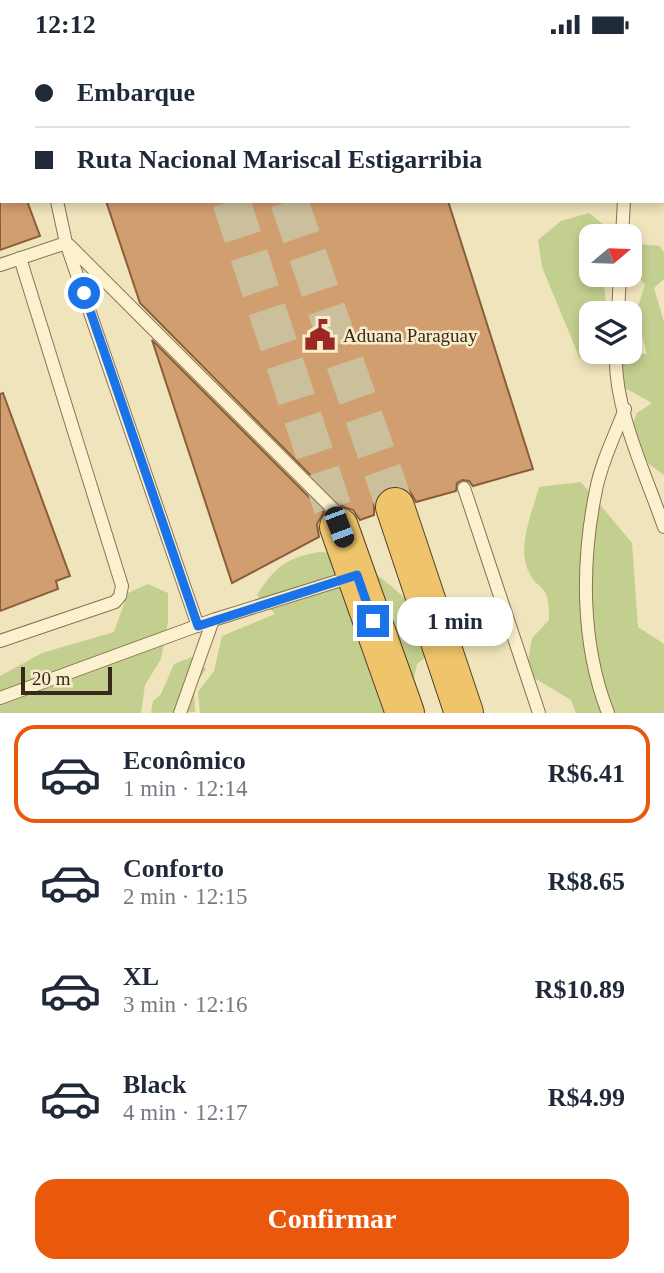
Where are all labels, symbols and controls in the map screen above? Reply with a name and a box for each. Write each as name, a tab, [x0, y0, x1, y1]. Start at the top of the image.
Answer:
text: 12:12	[35, 10, 96, 39]
text: Embarque	[77, 78, 195, 107]
text: Ruta Nacional Mariscal Estigarribia	[77, 145, 482, 174]
north arrow	[579, 224, 642, 287]
map controls	[579, 224, 642, 364]
route start	[68, 277, 100, 309]
button: layers	[579, 301, 642, 364]
public building icon: Aduana Paraguay	[303, 318, 337, 352]
place label: Aduana Paraguay	[343, 325, 478, 346]
car	[322, 504, 357, 550]
callout: 1 min	[398, 597, 513, 645]
route end	[357, 605, 389, 637]
text: 1 min	[427, 609, 483, 634]
scale bar	[21, 664, 112, 696]
text: 20 m	[32, 668, 71, 689]
icon: car	[39, 743, 102, 806]
text: Econômico	[123, 746, 246, 775]
text: R$6.41	[548, 759, 625, 788]
text: 1 min · 12:14	[123, 776, 248, 801]
icon: car	[39, 851, 102, 914]
text: Conforto	[123, 854, 224, 883]
text: R$8.65	[548, 867, 625, 896]
text: 2 min · 12:15	[123, 884, 248, 909]
icon: car	[39, 959, 102, 1022]
text: XL	[123, 962, 159, 991]
text: R$10.89	[535, 975, 625, 1004]
text: 3 min · 12:16	[123, 992, 248, 1017]
icon: car	[39, 1067, 102, 1130]
text: Black	[123, 1070, 187, 1099]
text: R$4.99	[548, 1083, 625, 1112]
text: 4 min · 12:17	[123, 1100, 248, 1125]
button: Confirmar	[35, 1179, 629, 1259]

